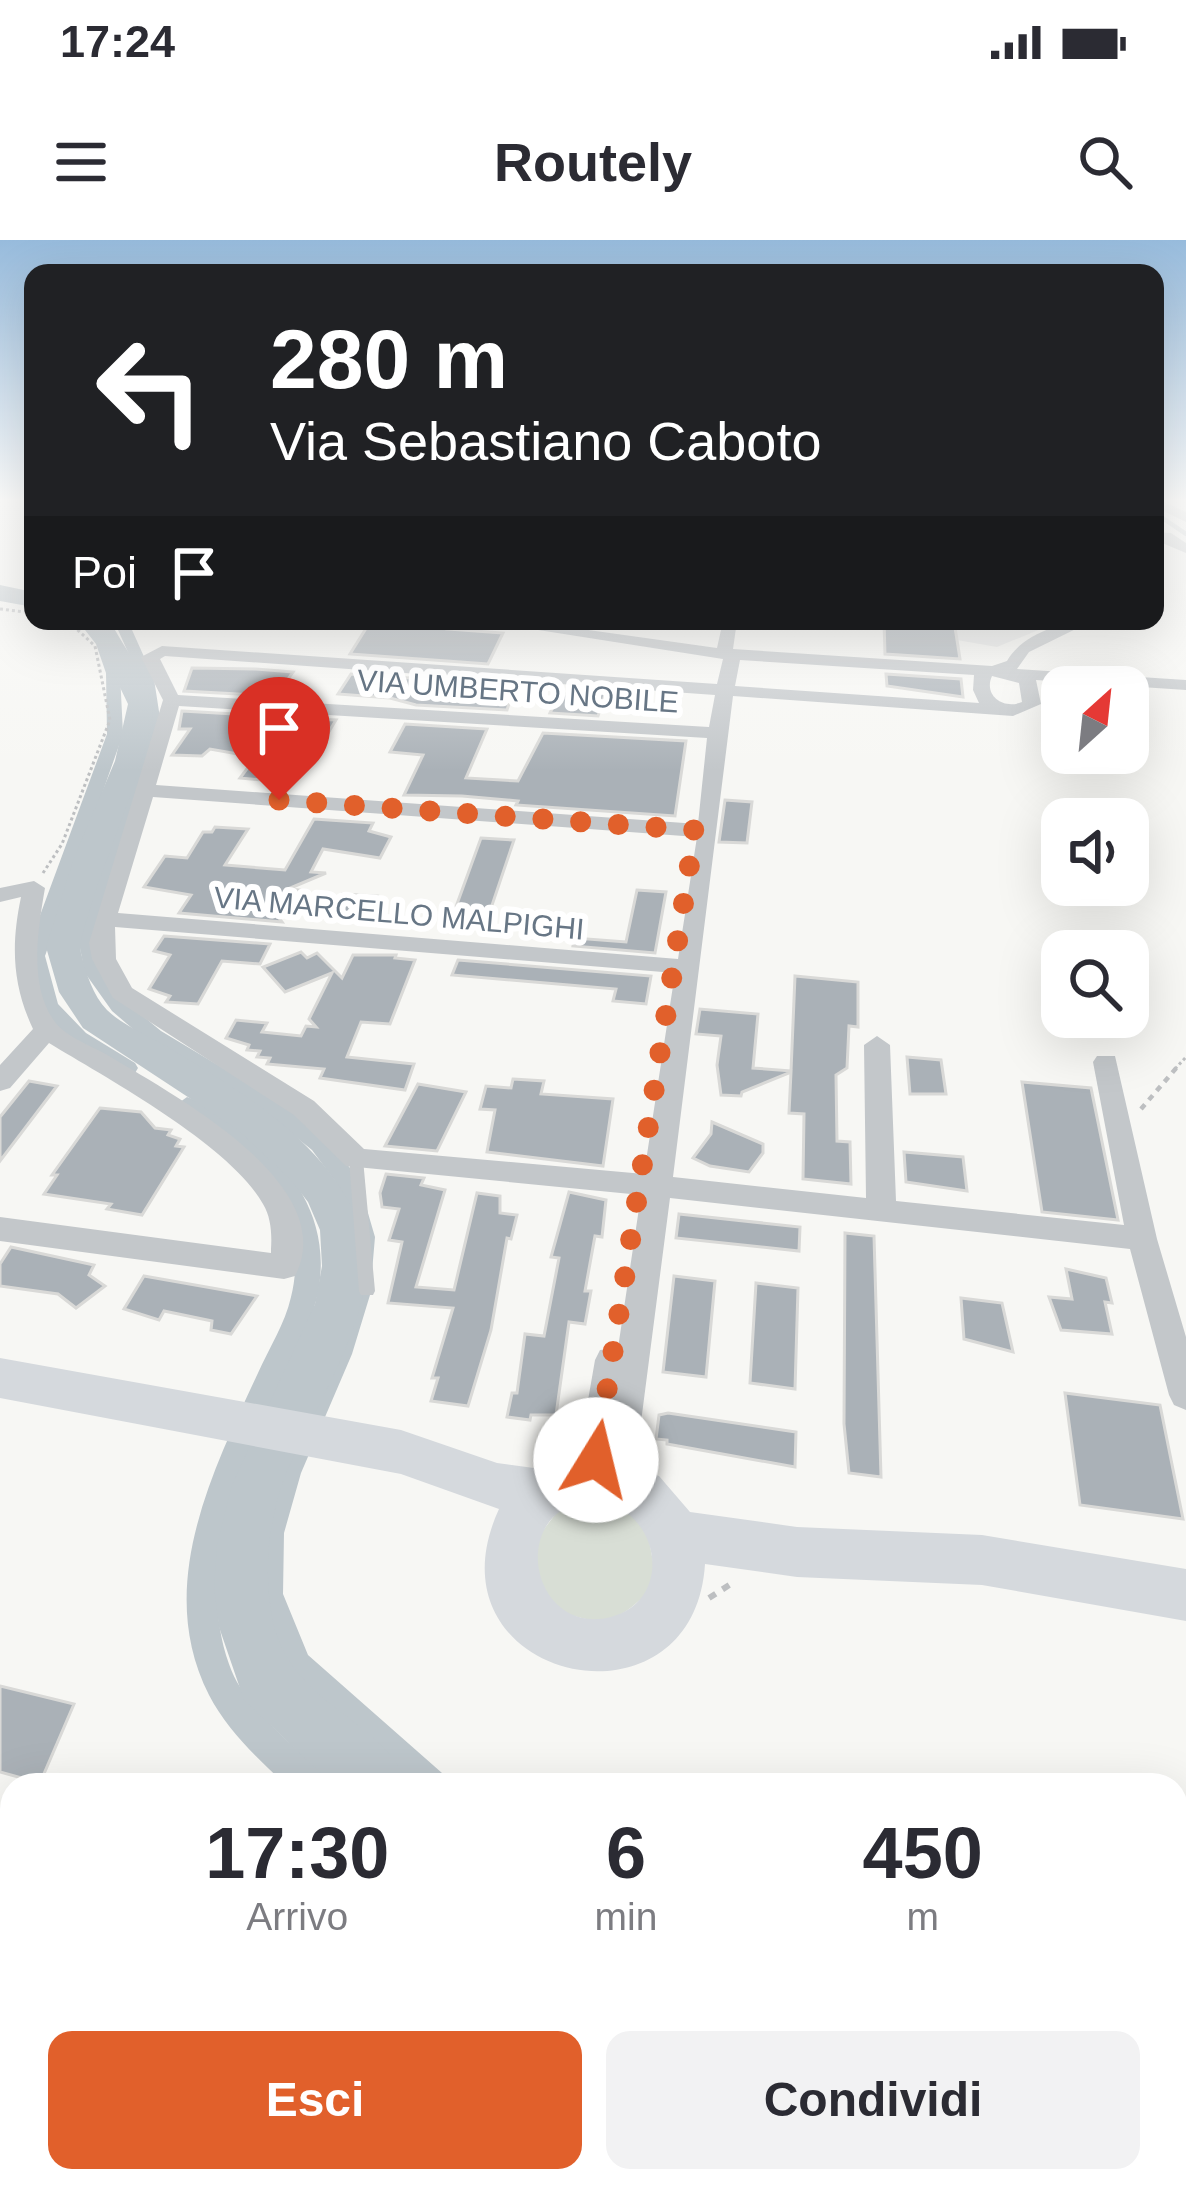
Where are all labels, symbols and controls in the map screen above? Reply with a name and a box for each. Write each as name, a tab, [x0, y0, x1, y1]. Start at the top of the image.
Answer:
text: 17:24	[60, 16, 175, 67]
icon: menu	[48, 129, 114, 195]
icon: search	[1072, 129, 1138, 195]
text: Routely	[494, 132, 692, 192]
icon: left	[72, 312, 228, 468]
text: 280 m	[270, 312, 508, 406]
text: Via Sebastiano Caboto	[270, 411, 821, 471]
icon: arrive	[161, 540, 227, 606]
text: Poi	[72, 547, 137, 598]
street label: VIA UMBERTO NOBILE	[356, 663, 680, 719]
north arrow	[1041, 666, 1149, 774]
map controls	[1041, 666, 1149, 1038]
pin	[228, 677, 330, 800]
icon: arrive	[246, 695, 312, 761]
button: sound	[1041, 798, 1149, 906]
street label: VIA MARCELLO MALPIGHI	[212, 880, 586, 946]
button: search	[1041, 930, 1149, 1038]
position arrow	[533, 1397, 659, 1523]
text: 17:30	[205, 1813, 389, 1893]
text: 6	[606, 1813, 646, 1893]
text: 450	[863, 1813, 983, 1893]
text: Arrivo	[246, 1895, 348, 1938]
text: min	[595, 1895, 657, 1938]
text: m	[906, 1895, 939, 1938]
button: Esci	[48, 2031, 582, 2169]
button: Condividi	[606, 2031, 1140, 2169]

